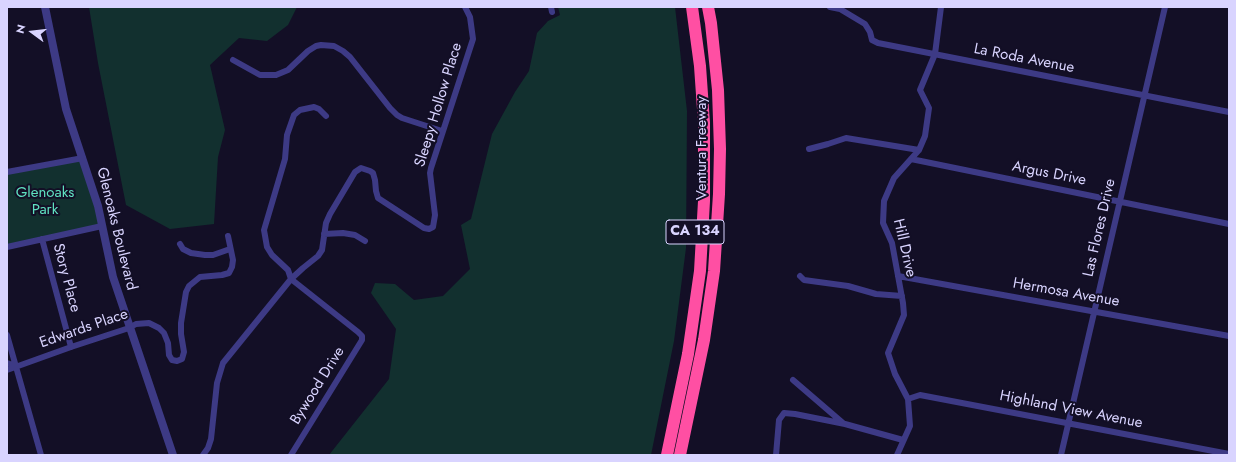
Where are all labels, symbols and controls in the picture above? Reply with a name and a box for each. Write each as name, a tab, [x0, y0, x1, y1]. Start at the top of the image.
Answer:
north arrow	[12, 12, 52, 52]
text: N	[12, 23, 29, 35]
street label: La Roda Avenue	[972, 40, 1076, 78]
street label: Sleepy Hollow Place	[412, 41, 466, 169]
street label: Ventura Freeway	[693, 96, 711, 200]
street label: Argus Drive	[1010, 158, 1088, 190]
street label: Glenoaks Boulevard	[92, 166, 140, 292]
street label: Las Flores Drive	[1080, 177, 1120, 279]
park label: Glenoaks Park	[16, 184, 74, 219]
street label: Hill Drive	[889, 217, 919, 279]
road number: CA 134	[666, 220, 724, 244]
street label: Story Place	[48, 242, 84, 314]
street label: Hermosa Avenue	[1011, 275, 1121, 311]
street label: Edwards Place	[37, 305, 131, 353]
street label: Bywood Drive	[287, 344, 349, 428]
street label: Highland View Avenue	[998, 387, 1144, 433]

